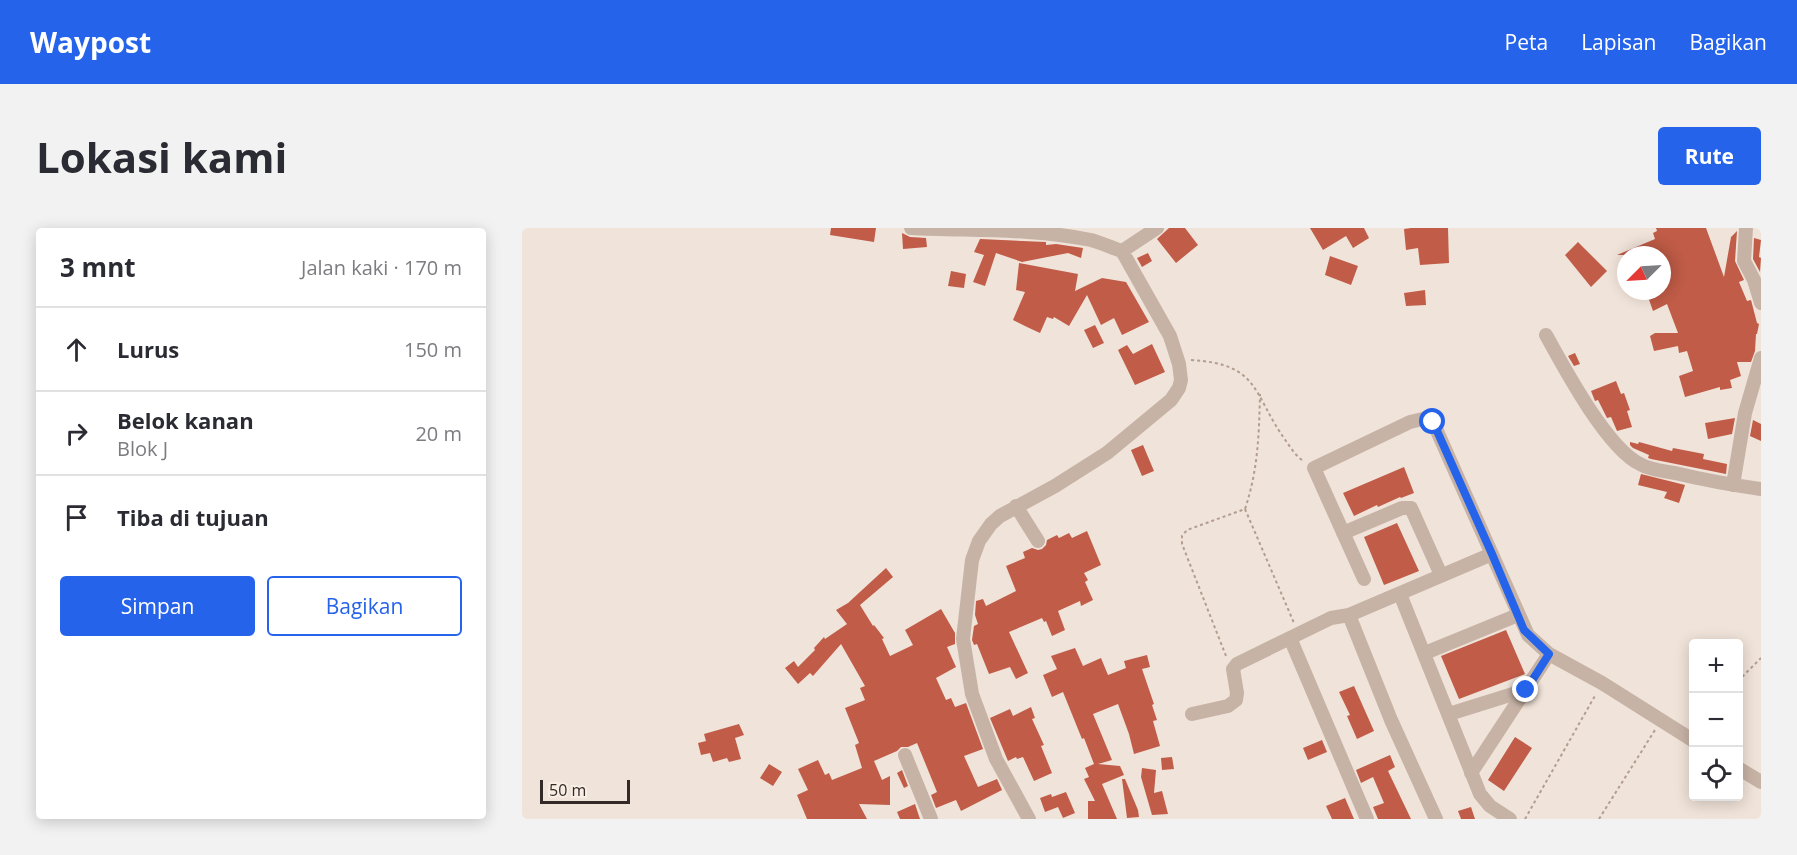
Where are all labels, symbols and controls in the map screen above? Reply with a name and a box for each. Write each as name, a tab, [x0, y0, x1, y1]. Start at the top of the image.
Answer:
text: Waypost	[30, 23, 151, 61]
text: Peta	[1505, 28, 1548, 56]
text: Lapisan	[1581, 28, 1656, 56]
text: Bagikan	[1689, 28, 1767, 56]
button: Rute	[1658, 127, 1761, 185]
text: Lokasi kami	[36, 128, 287, 185]
north arrow	[1617, 246, 1671, 300]
text: 3 mnt	[60, 249, 136, 285]
text: Jalan kaki · 170 m	[301, 254, 462, 281]
icon: ahead	[60, 333, 93, 366]
text: Lurus	[117, 334, 179, 364]
text: 150 m	[404, 336, 462, 363]
text: Belok kanan	[117, 405, 254, 435]
route start	[1419, 408, 1445, 434]
icon: right	[60, 417, 93, 450]
text: 20 m	[415, 420, 462, 447]
text: Blok J	[117, 435, 168, 462]
icon: arrive	[60, 501, 93, 534]
text: Tiba di tujuan	[117, 502, 269, 532]
button: Simpan	[60, 576, 255, 636]
button: Bagikan	[267, 576, 462, 636]
map controls	[1689, 639, 1743, 801]
button: +	[1689, 639, 1743, 693]
route end	[1512, 676, 1538, 702]
button: −	[1689, 693, 1743, 747]
button: locate	[1689, 747, 1743, 801]
scale bar	[540, 777, 630, 804]
text: 50 m	[549, 779, 586, 801]

